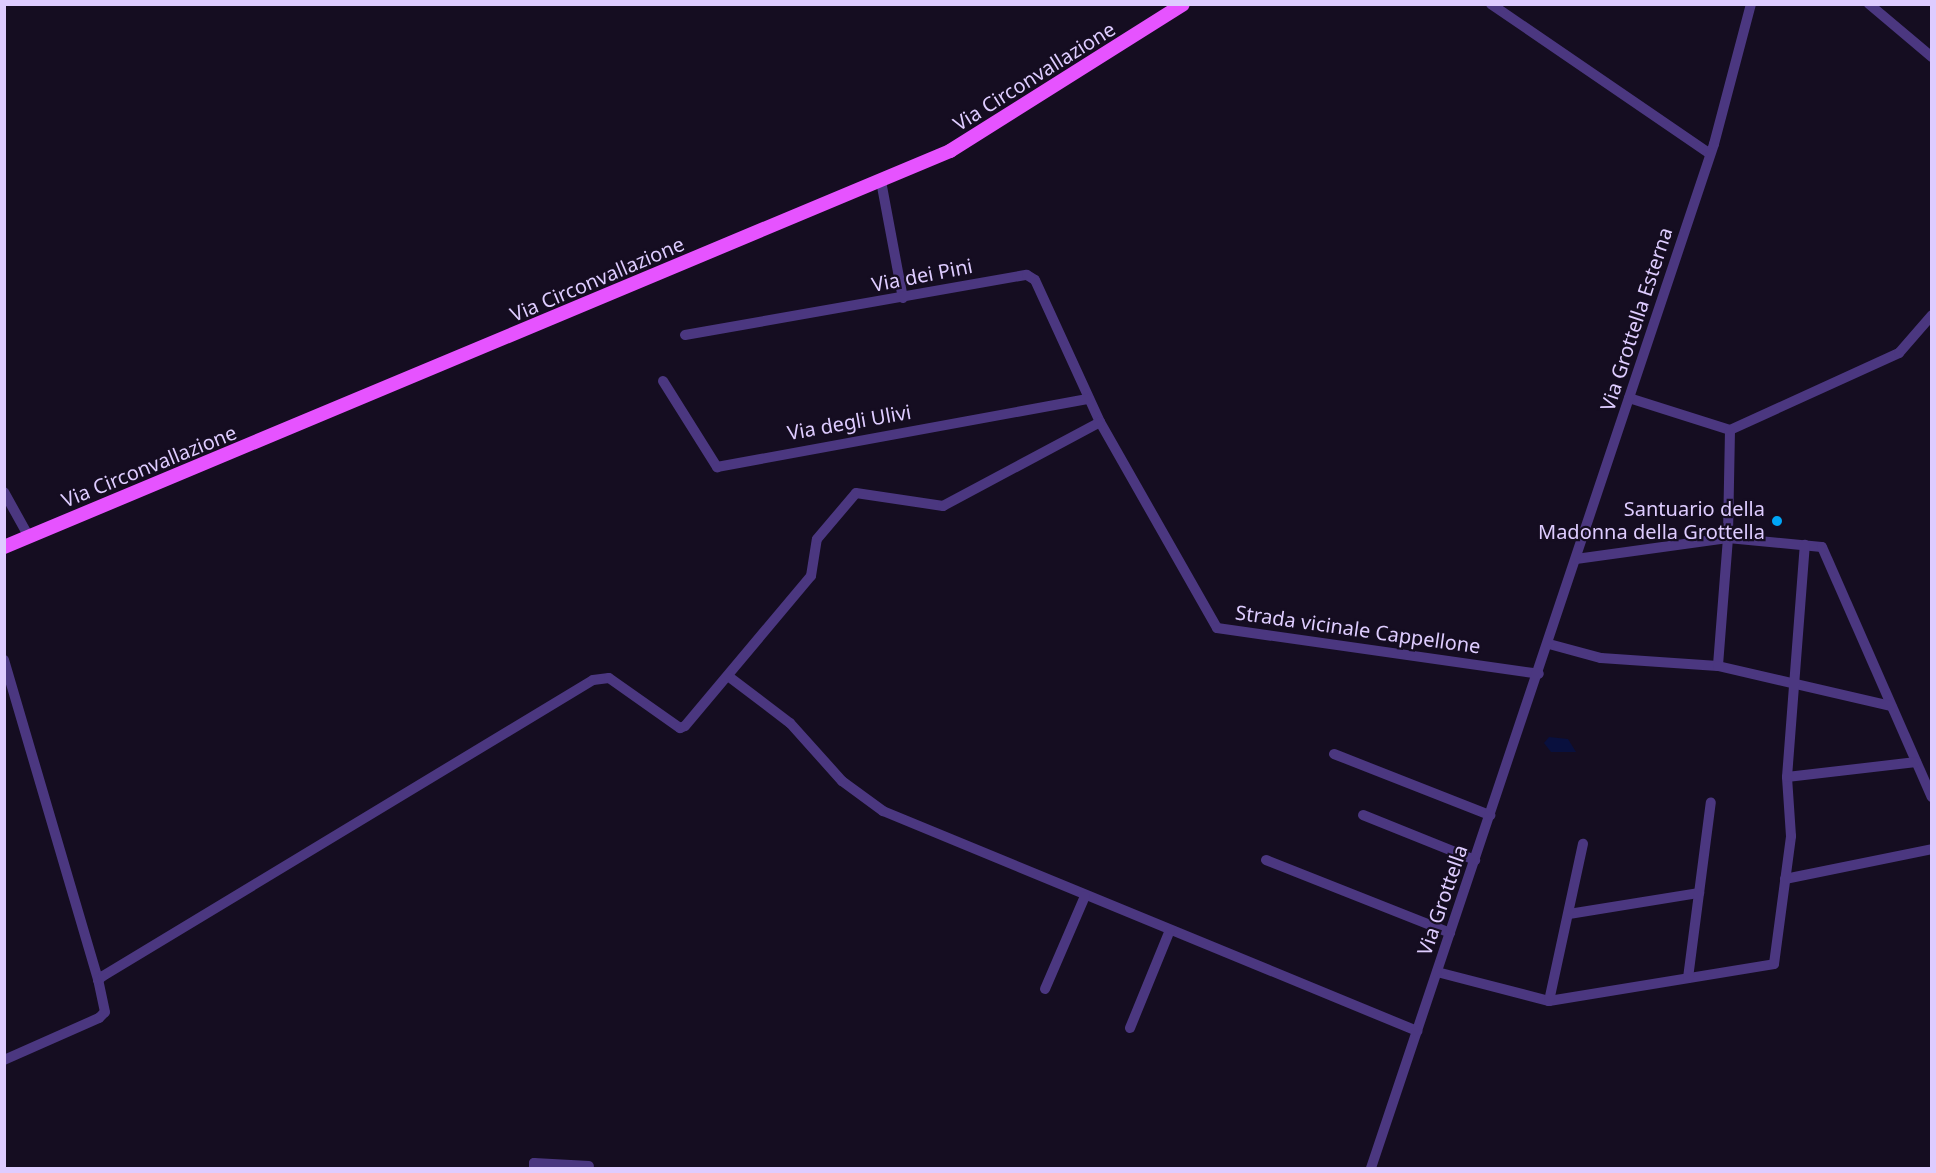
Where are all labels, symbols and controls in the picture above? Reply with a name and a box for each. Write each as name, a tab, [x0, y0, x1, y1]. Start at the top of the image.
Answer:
street label: Via Circonvallazione	[949, 16, 1119, 136]
street label: Via Grottella Esterna	[1595, 224, 1677, 414]
street label: Via Circonvallazione	[506, 232, 688, 326]
street label: Via dei Pini	[870, 253, 974, 297]
street label: Via degli Ulivi	[785, 399, 913, 445]
street label: Via Circonvallazione	[58, 420, 240, 512]
place label: Santuario della Madonna della Grottella	[1538, 497, 1765, 544]
marker: Santuario della Madonna della Grottella	[1770, 514, 1784, 528]
street label: Strada vicinale Cappellone	[1234, 600, 1482, 658]
street label: Via Grottella	[1412, 842, 1472, 958]

